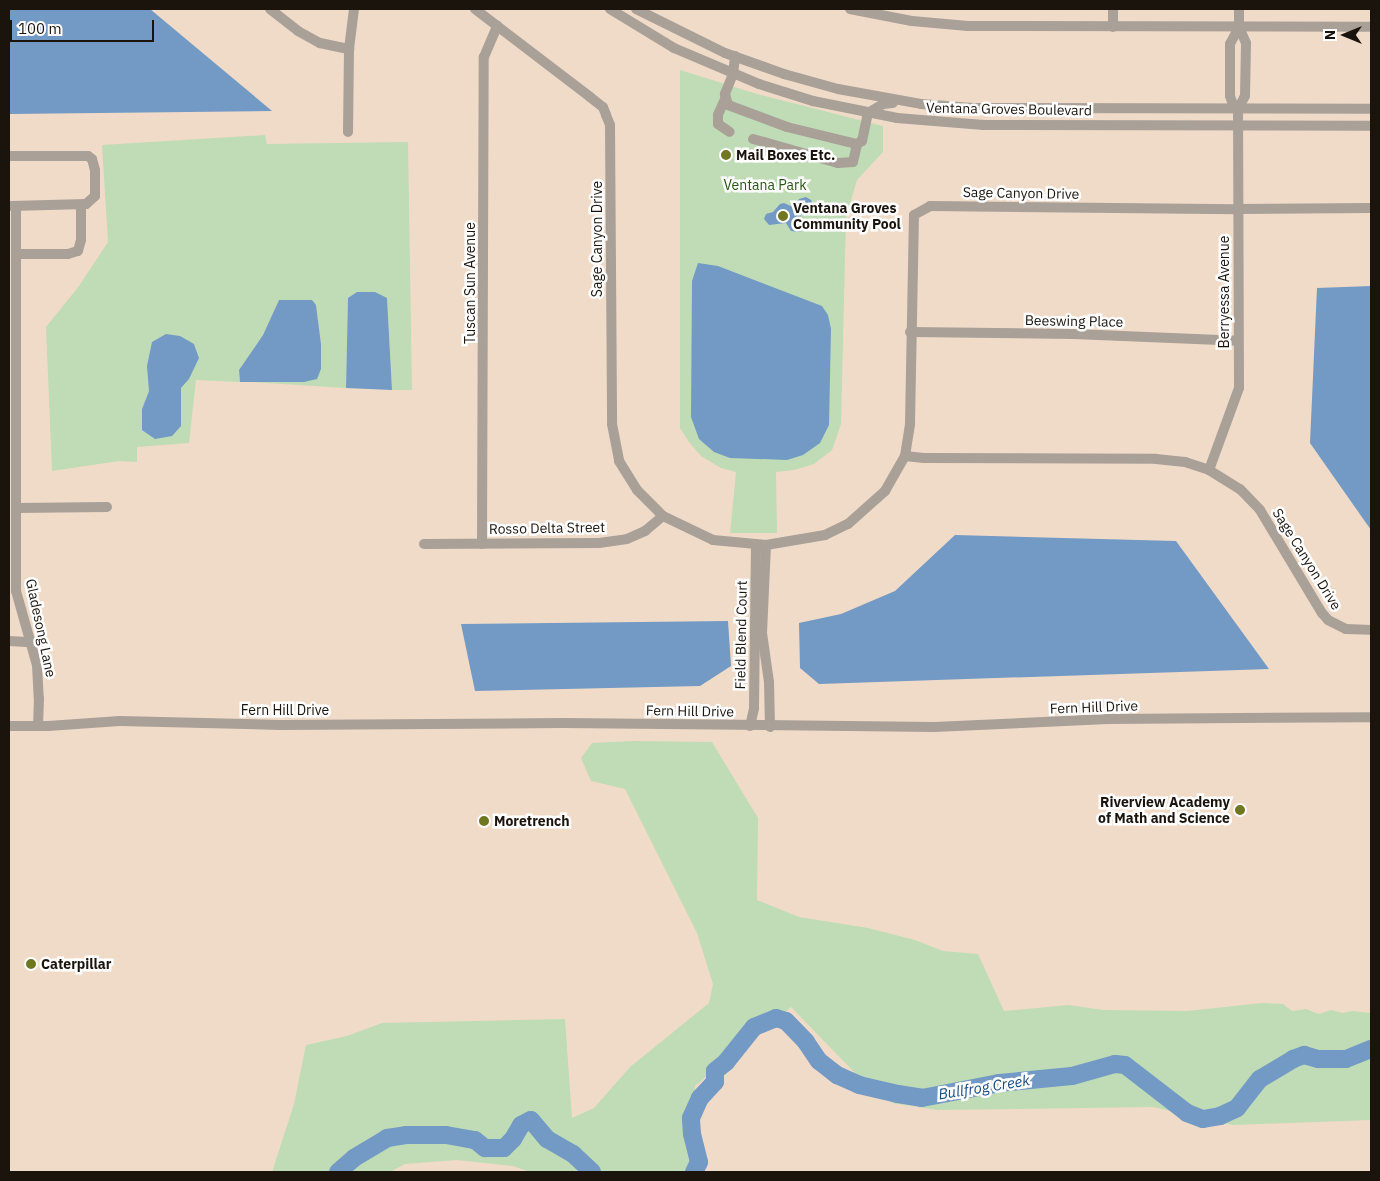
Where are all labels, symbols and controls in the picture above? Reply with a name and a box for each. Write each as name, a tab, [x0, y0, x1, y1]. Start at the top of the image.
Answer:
scale bar	[12, 10, 156, 42]
north arrow	[1320, 10, 1370, 60]
text: 100 m	[18, 19, 62, 38]
text: N	[1321, 30, 1339, 40]
street label: Ventana Groves Boulevard	[926, 99, 1092, 119]
place label: Mail Boxes Etc.	[736, 147, 835, 163]
marker: Mail Boxes Etc.	[720, 149, 732, 161]
park label: Ventana Park	[723, 177, 807, 193]
street label: Sage Canyon Drive	[589, 181, 605, 297]
street label: Sage Canyon Drive	[963, 184, 1079, 202]
place label: Ventana Groves Community Pool	[793, 200, 901, 232]
marker: Ventana Groves Community Pool	[777, 210, 789, 222]
street label: Tuscan Sun Avenue	[462, 222, 478, 344]
street label: Berryessa Avenue	[1216, 236, 1232, 348]
street label: Beeswing Place	[1025, 312, 1123, 330]
street label: Sage Canyon Drive	[1269, 505, 1345, 613]
street label: Rosso Delta Street	[489, 519, 605, 537]
street label: Gladesong Lane	[22, 577, 60, 679]
street label: Field Blend Court	[732, 580, 750, 690]
street label: Fern Hill Drive	[1050, 697, 1138, 717]
street label: Fern Hill Drive	[241, 702, 329, 718]
street label: Fern Hill Drive	[646, 702, 734, 720]
place label: Riverview Academy of Math and Science	[1098, 794, 1230, 826]
marker: Riverview Academy of Math and Science	[1234, 804, 1246, 816]
place label: Moretrench	[494, 813, 570, 829]
marker: Moretrench	[478, 815, 490, 827]
place label: Caterpillar	[41, 956, 111, 972]
marker: Caterpillar	[25, 958, 37, 970]
water label: Bullfrog Creek	[937, 1071, 1031, 1103]

